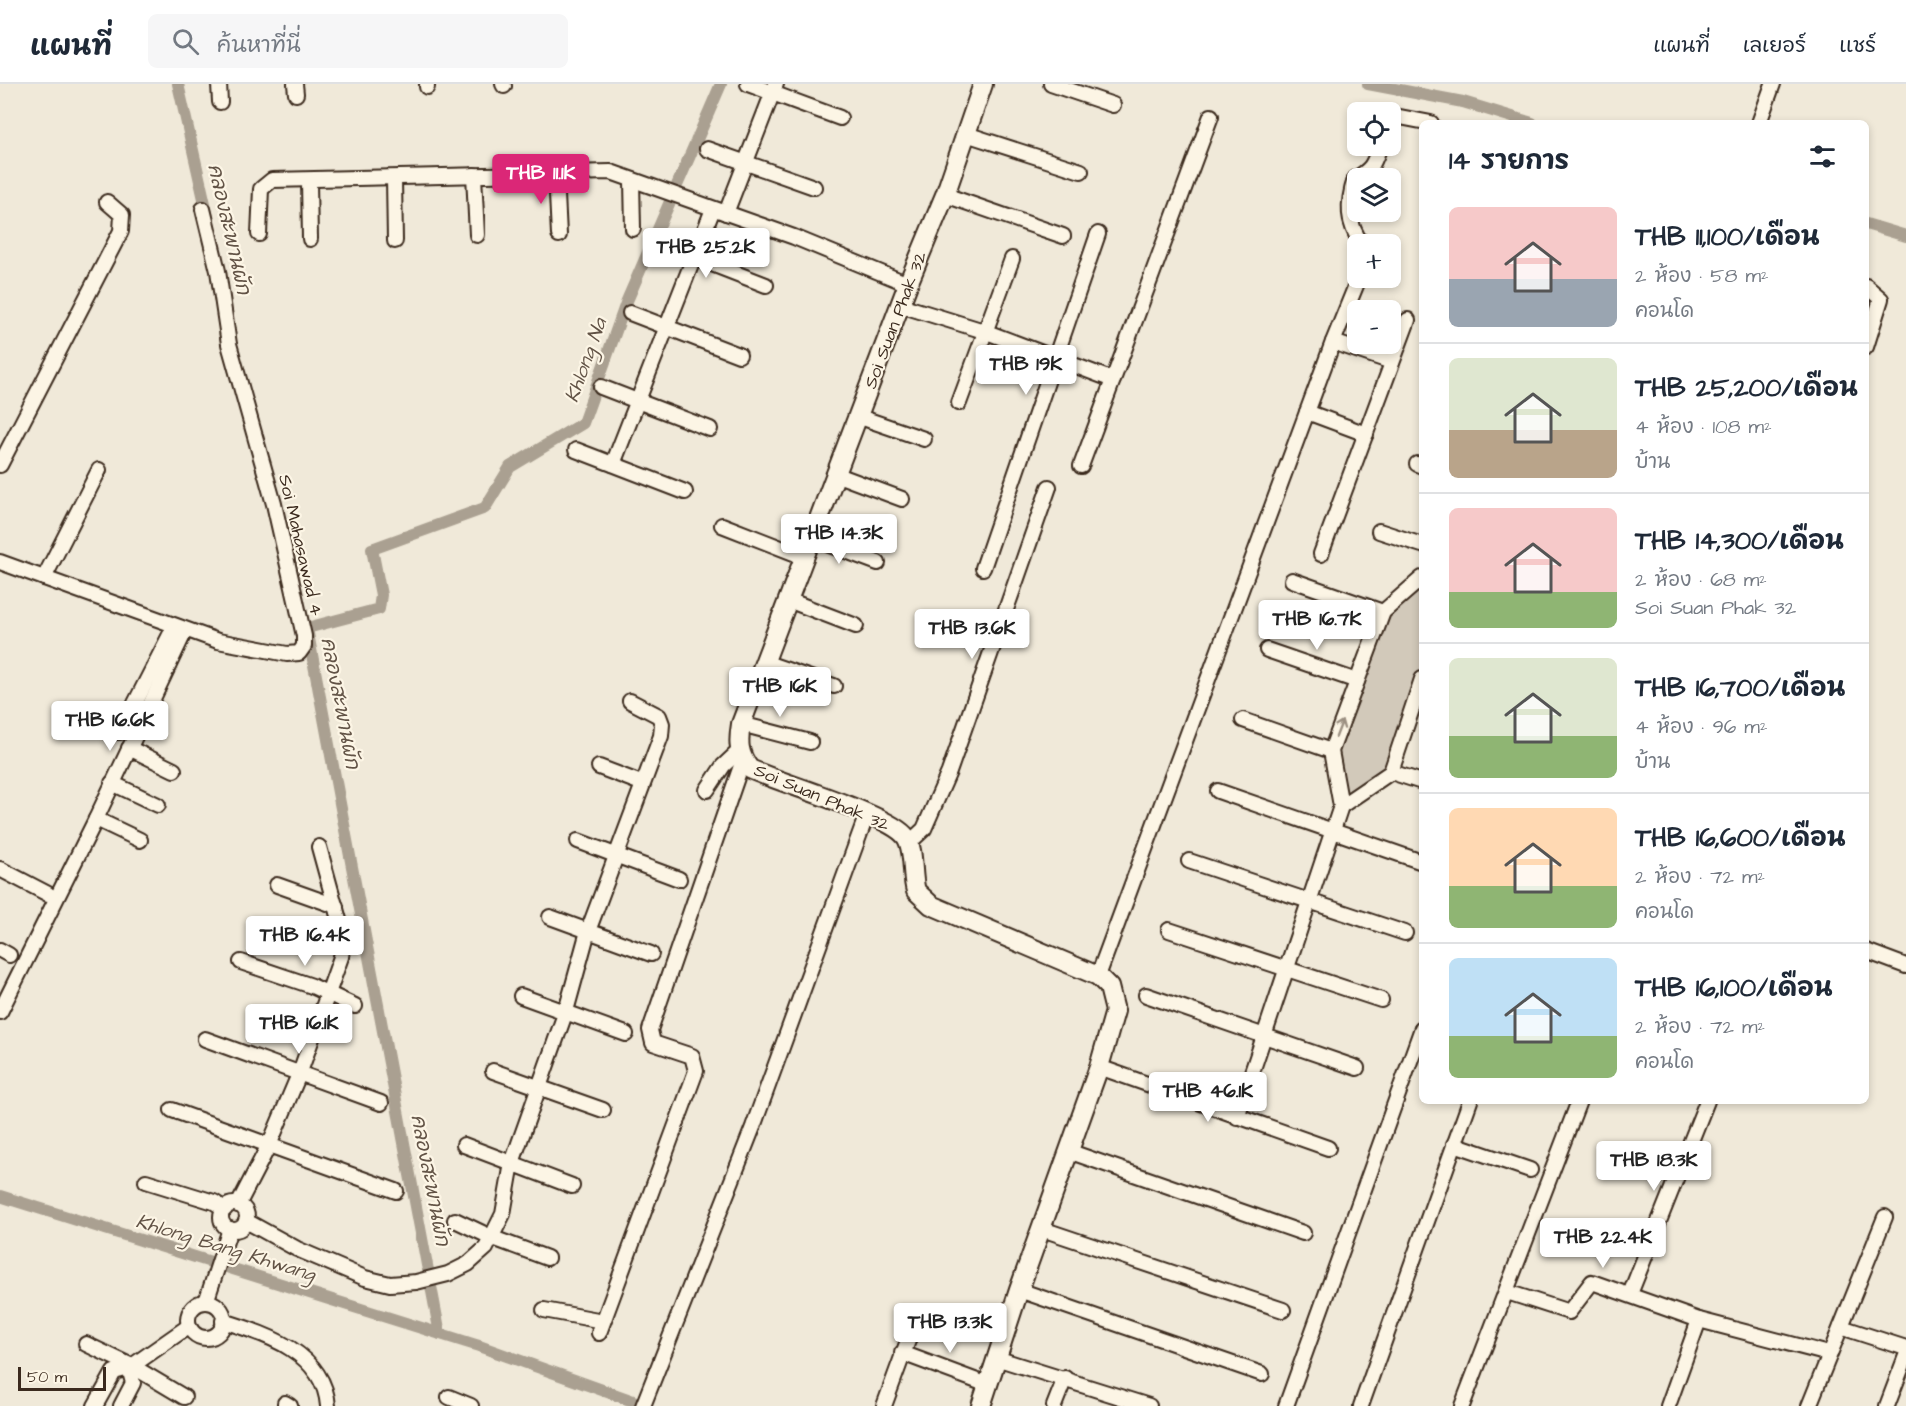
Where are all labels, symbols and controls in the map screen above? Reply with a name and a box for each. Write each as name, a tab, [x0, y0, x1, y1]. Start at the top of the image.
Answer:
search box	[148, 14, 568, 68]
icon: search	[169, 25, 202, 58]
text: แผนที่	[30, 27, 112, 66]
text: ค้นหาที่นี่	[217, 30, 301, 61]
text: แผนที่	[1653, 31, 1710, 60]
text: เลเยอร์	[1743, 31, 1806, 60]
text: แชร์	[1839, 31, 1876, 60]
map controls	[1347, 102, 1401, 354]
button: locate	[1347, 102, 1401, 156]
icon: filters	[1806, 140, 1839, 173]
text: 14 รายการ	[1449, 143, 1569, 179]
pin: THB 11.1K	[472, 154, 610, 205]
text: THB 11.1K	[506, 159, 576, 187]
water label: คลองสะพานผัก	[200, 161, 258, 299]
button: layers	[1347, 168, 1401, 222]
text: THB 11,100/เดือน	[1635, 219, 1820, 255]
pin: THB 25.2K	[637, 228, 775, 279]
icon: home	[1497, 231, 1569, 303]
text: THB 25.2K	[657, 233, 755, 261]
button: +	[1347, 234, 1401, 288]
street label: Soi Suan Phak 32	[858, 247, 933, 392]
text: 2 ห้อง · 58 m²	[1635, 262, 1768, 290]
text: คอนโด	[1635, 297, 1694, 325]
button: −	[1347, 300, 1401, 354]
water label: Khlong Na	[558, 314, 615, 407]
pin: THB 19K	[971, 345, 1081, 396]
text: THB 19K	[990, 350, 1062, 378]
text: THB 25,200/เดือน	[1635, 370, 1858, 406]
icon: home	[1497, 382, 1569, 454]
text: 4 ห้อง · 108 m²	[1635, 413, 1772, 441]
text: บ้าน	[1635, 448, 1670, 476]
street label: Soi Mahasawad 4	[272, 472, 329, 618]
pin: THB 14.3K	[770, 514, 908, 565]
text: THB 14.3K	[795, 519, 883, 547]
text: THB 14,300/เดือน	[1635, 523, 1844, 559]
icon: home	[1497, 532, 1569, 604]
text: 2 ห้อง · 68 m²	[1635, 566, 1767, 594]
text: Soi Suan Phak 32	[1635, 594, 1796, 622]
pin: THB 16.7K	[1248, 600, 1386, 651]
text: THB 16.7K	[1272, 605, 1362, 633]
pin: THB 13.6K	[903, 609, 1041, 660]
text: THB 13.6K	[929, 614, 1016, 642]
water label: คลองสะพานผัก	[314, 635, 367, 773]
pin: THB 16K	[725, 667, 835, 718]
text: THB 16,700/เดือน	[1635, 670, 1845, 706]
text: THB 16K	[743, 672, 817, 700]
icon: home	[1497, 682, 1569, 754]
pin: THB 16.6K	[41, 701, 179, 752]
text: THB 16.6K	[65, 706, 155, 734]
text: 4 ห้อง · 96 m²	[1635, 713, 1767, 741]
one-way arrow	[1335, 720, 1346, 738]
text: บ้าน	[1635, 748, 1670, 776]
street label: Soi Suan Phak 32	[750, 758, 894, 838]
text: THB 16,600/เดือน	[1635, 820, 1846, 856]
icon: home	[1497, 832, 1569, 904]
text: 2 ห้อง · 72 m²	[1635, 863, 1765, 891]
text: คอนโด	[1635, 898, 1694, 926]
pin: THB 16.4K	[236, 916, 374, 967]
text: THB 16.4K	[260, 921, 350, 949]
text: THB 16,100/เดือน	[1635, 970, 1833, 1006]
icon: home	[1497, 982, 1569, 1054]
pin: THB 16.1K	[230, 1004, 368, 1055]
text: THB 16.1K	[259, 1009, 339, 1037]
text: 2 ห้อง · 72 m²	[1635, 1013, 1765, 1041]
text: คอนโด	[1635, 1048, 1694, 1076]
pin: THB 46.1K	[1139, 1072, 1277, 1123]
text: THB 46.1K	[1163, 1077, 1253, 1105]
water label: คลองสะพานผัก	[404, 1112, 457, 1250]
pin: THB 18.3K	[1585, 1141, 1723, 1192]
text: THB 18.3K	[1610, 1146, 1698, 1174]
water label: Khlong Bang Khwang	[132, 1207, 320, 1290]
pin: THB 22.4K	[1534, 1218, 1672, 1269]
text: THB 22.4K	[1554, 1223, 1652, 1251]
pin: THB 13.3K	[881, 1303, 1019, 1354]
text: THB 13.3K	[908, 1308, 992, 1336]
scale bar	[18, 1364, 106, 1392]
text: 50 m	[27, 1366, 67, 1388]

